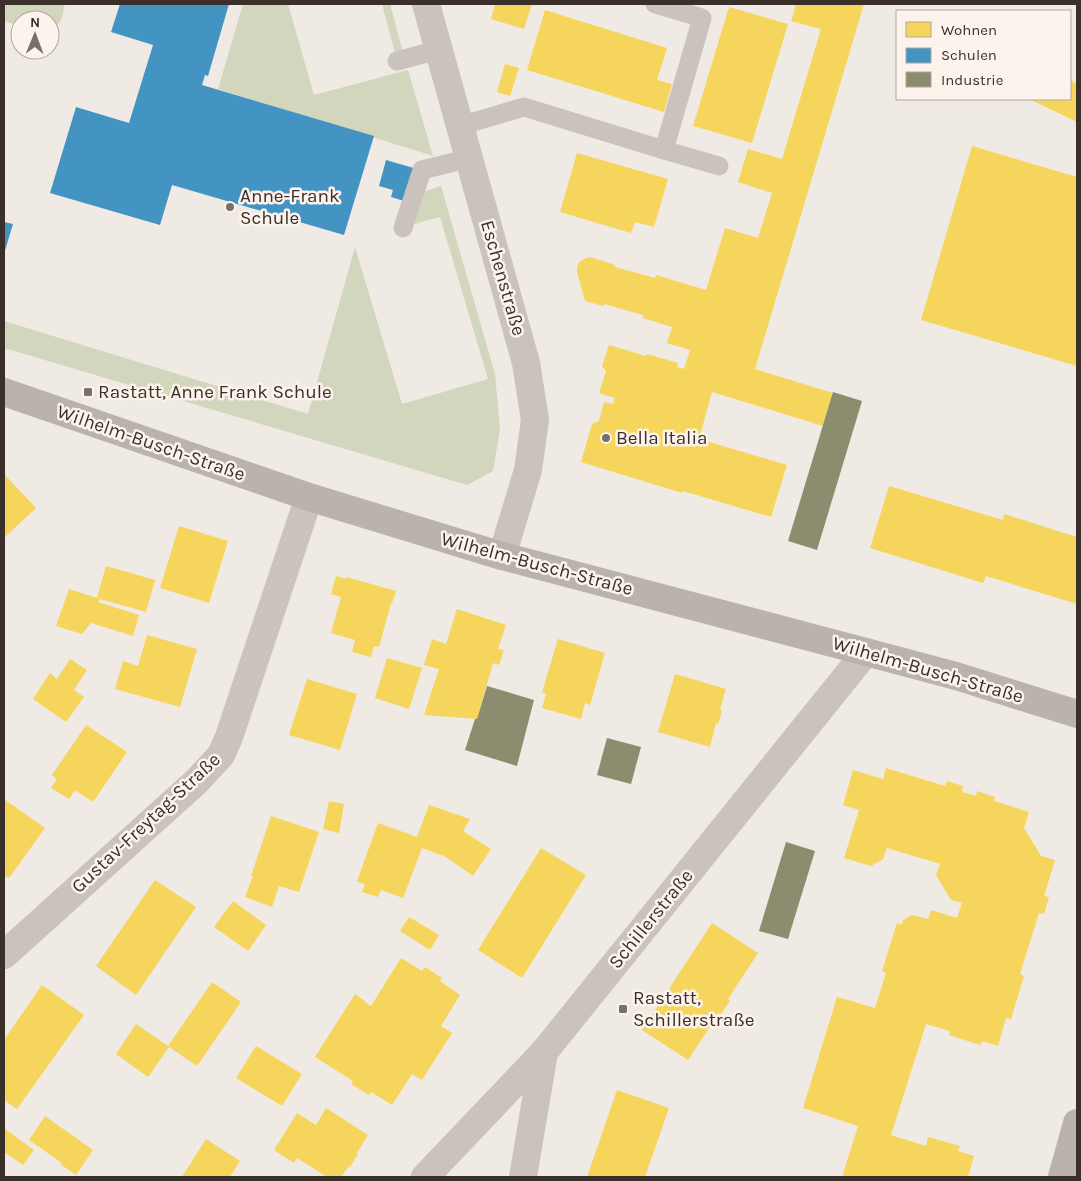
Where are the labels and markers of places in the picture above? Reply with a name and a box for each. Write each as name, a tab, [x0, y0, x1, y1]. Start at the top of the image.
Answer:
place label: Anne-Frank Schule	[240, 185, 340, 229]
marker: Anne-Frank Schule	[224, 201, 236, 213]
place label: Rastatt, Anne Frank Schule	[98, 381, 332, 403]
marker: Rastatt, Anne Frank Schule	[82, 386, 94, 398]
place label: Bella Italia	[616, 427, 708, 449]
marker: Bella Italia	[600, 432, 612, 444]
place label: Rastatt, Schillerstraße	[633, 987, 755, 1031]
marker: Rastatt, Schillerstraße	[617, 1003, 629, 1015]

